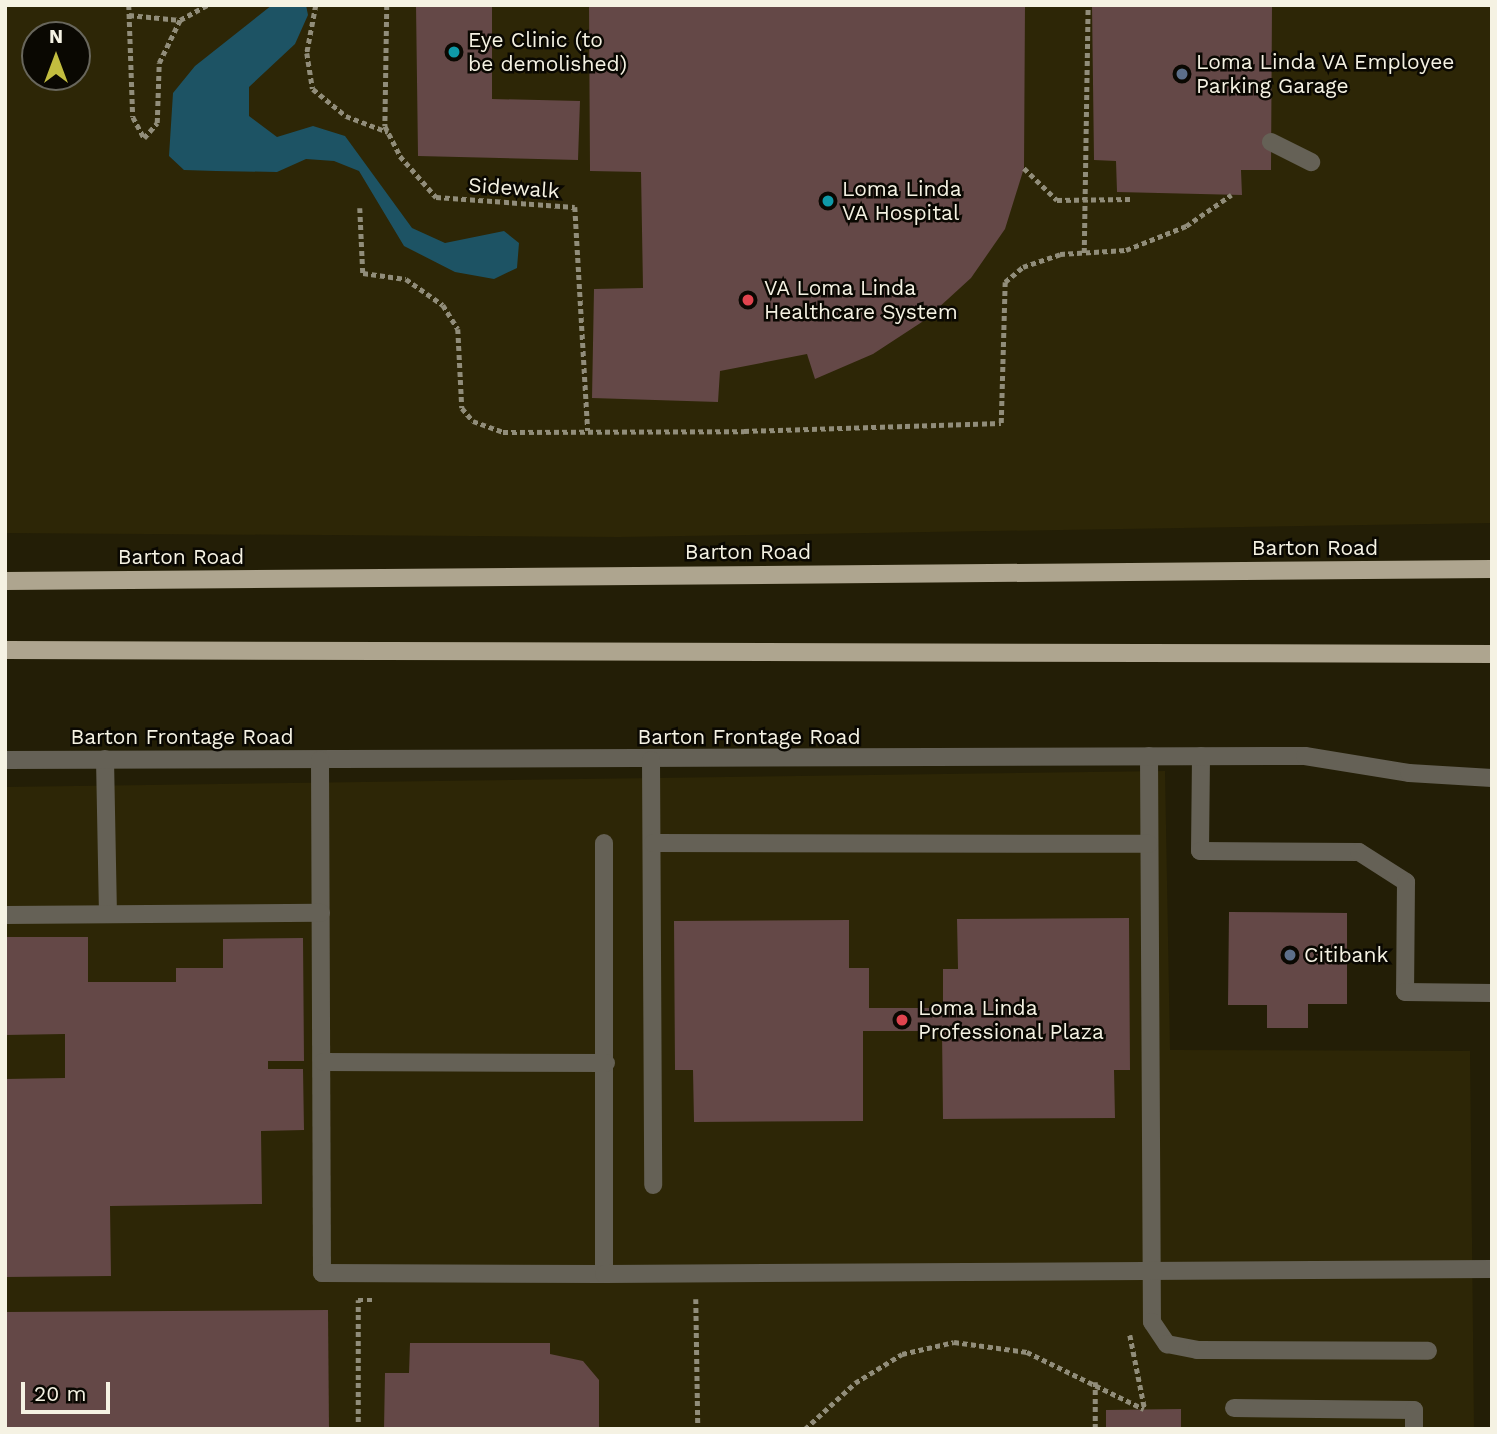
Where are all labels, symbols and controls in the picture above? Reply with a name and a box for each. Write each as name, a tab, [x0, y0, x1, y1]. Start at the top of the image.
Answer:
north arrow	[21, 21, 91, 91]
text: N	[49, 25, 63, 48]
place label: Eye Clinic (to be demolished)	[468, 27, 627, 77]
marker: Eye Clinic (to be demolished)	[446, 44, 462, 60]
place label: Loma Linda VA Employee Parking Garage	[1196, 49, 1457, 99]
marker: Loma Linda VA Employee Parking Garage	[1174, 66, 1190, 82]
street label: Sidewalk	[467, 172, 561, 204]
place label: Loma Linda VA Hospital	[842, 176, 962, 226]
marker: Loma Linda VA Hospital	[820, 193, 836, 209]
place label: VA Loma Linda Healthcare System	[764, 275, 958, 325]
marker: VA Loma Linda Healthcare System	[738, 290, 758, 310]
street label: Barton Road	[1252, 535, 1378, 561]
street label: Barton Road	[685, 539, 811, 565]
street label: Barton Road	[118, 544, 244, 570]
street label: Barton Frontage Road	[70, 724, 294, 750]
street label: Barton Frontage Road	[637, 724, 861, 750]
place label: Citibank	[1304, 942, 1388, 968]
marker: Citibank	[1282, 947, 1298, 963]
place label: Loma Linda Professional Plaza	[918, 995, 1105, 1045]
marker: Loma Linda Professional Plaza	[892, 1010, 912, 1030]
scale bar	[24, 1368, 114, 1412]
text: 20 m	[34, 1381, 86, 1406]

